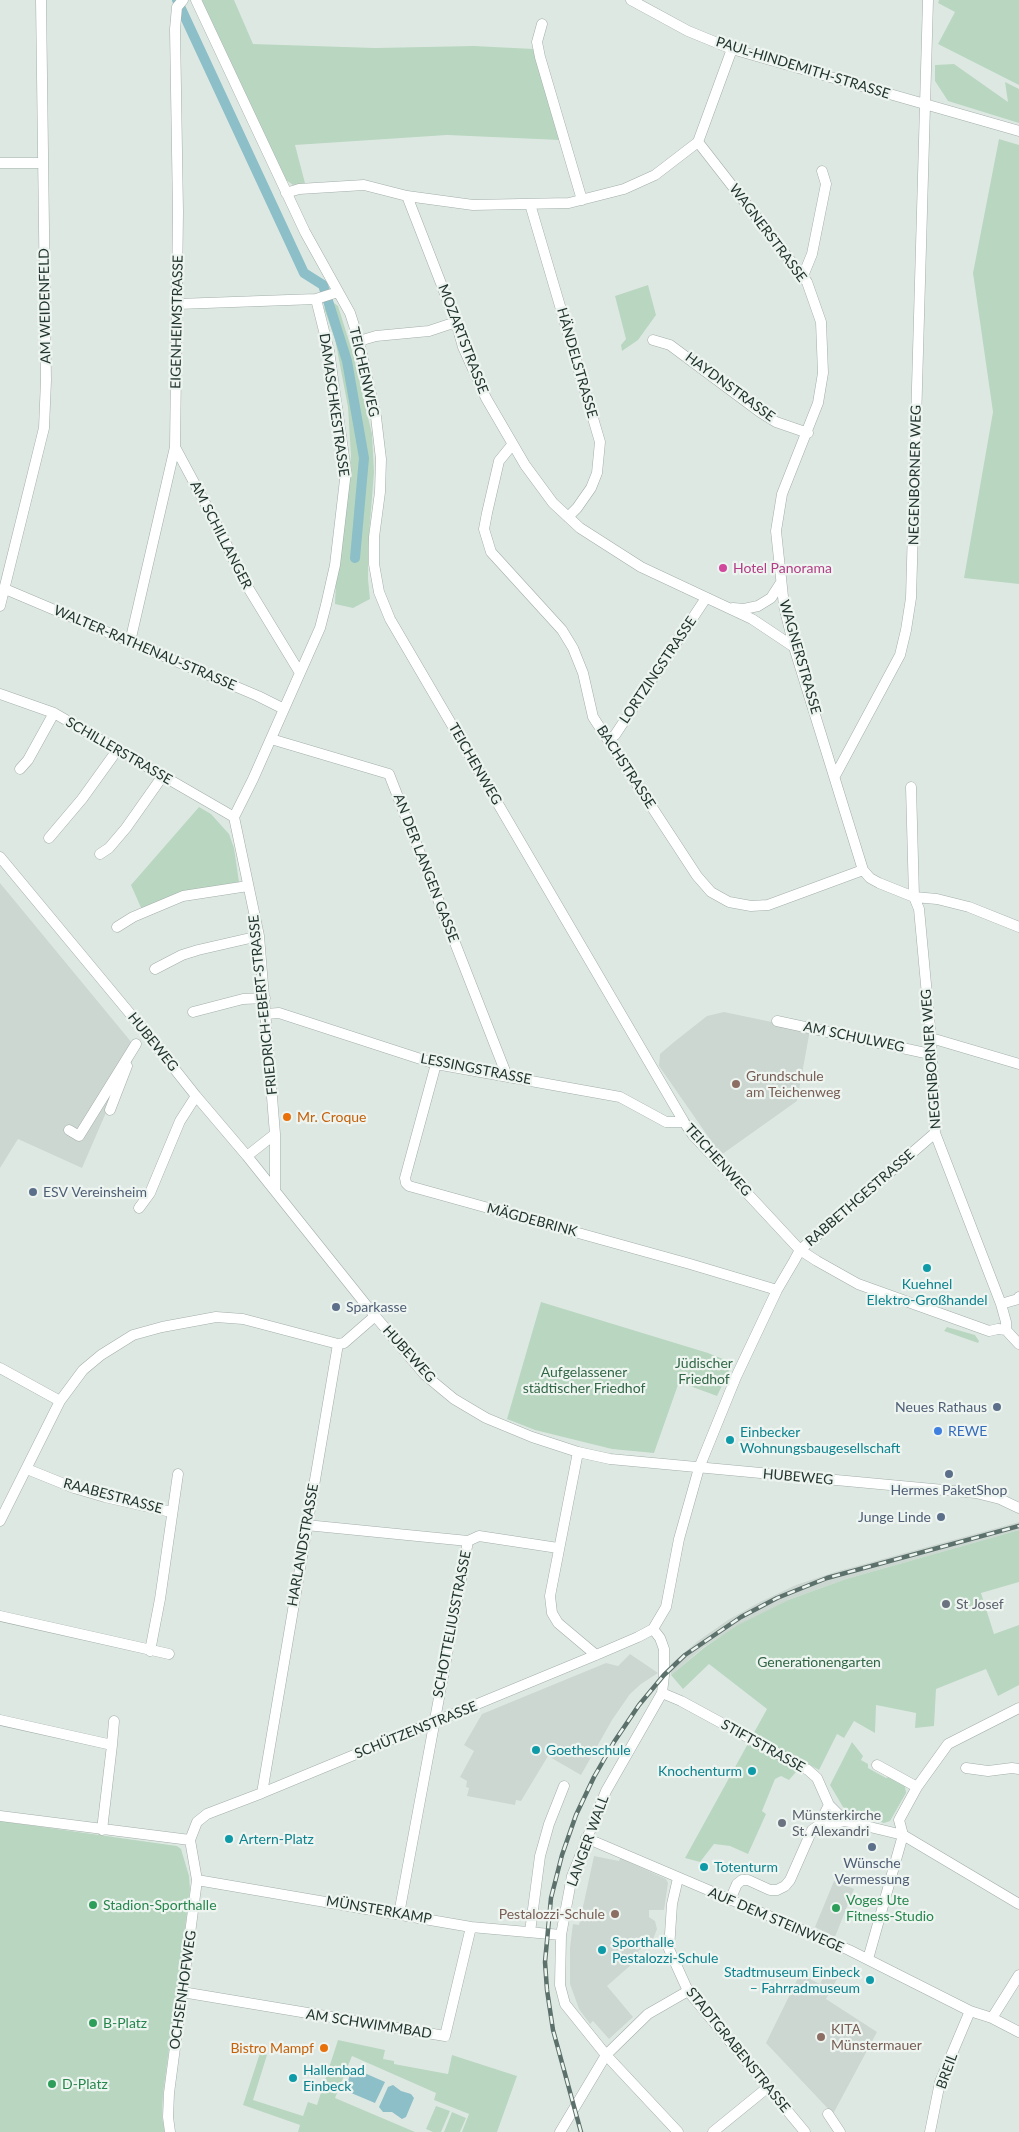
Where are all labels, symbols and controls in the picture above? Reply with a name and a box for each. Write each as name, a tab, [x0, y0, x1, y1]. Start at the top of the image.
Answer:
street label: PAUL-HINDEMITH-STRASSE	[714, 33, 892, 103]
street label: WAGNERSTRASSE	[726, 181, 810, 285]
street label: AM WEIDENFELD	[36, 248, 54, 364]
street label: EIGENHEIMSTRASSE	[167, 255, 187, 389]
street label: MOZARTSTRASSE	[434, 282, 492, 396]
street label: HÄNDELSTRASSE	[553, 306, 601, 420]
street label: TEICHENWEG	[346, 325, 382, 419]
street label: DAMASCHKESTRASSE	[316, 332, 352, 478]
street label: HAYDNSTRASSE	[682, 349, 778, 425]
street label: NEGENBORNER WEG	[905, 405, 925, 545]
street label: AM SCHILLANGER	[186, 478, 256, 592]
place label: Hotel Panorama	[733, 560, 832, 576]
marker: Hotel Panorama	[717, 562, 729, 574]
street label: WAGNERSTRASSE	[776, 598, 824, 716]
street label: WALTER-RATHENAU-STRASSE	[51, 602, 239, 694]
street label: LORTZINGSTRASSE	[616, 613, 700, 727]
street label: SCHILLERSTRASSE	[63, 714, 175, 788]
street label: TEICHENWEG	[445, 720, 505, 808]
street label: BACHSTRASSE	[593, 722, 659, 812]
street label: AN DER LANGEN GASSE	[390, 791, 462, 945]
street label: FRIEDRICH-EBERT-STRASSE	[245, 914, 281, 1096]
street label: NEGENBORNER WEG	[918, 988, 944, 1130]
street label: HUBEWEG	[124, 1009, 182, 1075]
street label: AM SCHULWEG	[802, 1018, 906, 1056]
street label: LESSINGSTRASSE	[419, 1050, 533, 1088]
place label: Grundschule am Teichenweg	[746, 1068, 841, 1100]
marker: Grundschule am Teichenweg	[730, 1078, 742, 1090]
place label: Mr. Croque	[297, 1109, 366, 1125]
marker: Mr. Croque	[281, 1111, 293, 1123]
street label: TEICHENWEG	[681, 1120, 755, 1200]
street label: RABBETHGESTRASSE	[802, 1146, 918, 1250]
place label: ESV Vereinsheim	[43, 1184, 147, 1200]
marker: ESV Vereinsheim	[27, 1186, 39, 1198]
street label: MÄGDEBRINK	[485, 1200, 579, 1240]
marker: Kuehnel Elektro-Großhandel	[921, 1262, 933, 1274]
place label: Kuehnel Elektro-Großhandel	[867, 1276, 987, 1308]
place label: Sparkasse	[346, 1299, 407, 1315]
marker: Sparkasse	[330, 1301, 342, 1313]
street label: HUBEWEG	[379, 1322, 439, 1386]
park label: Jüdischer Friedhof	[675, 1355, 733, 1388]
park label: Aufgelassener städtischer Friedhof	[523, 1364, 645, 1396]
place label: Neues Rathaus	[895, 1399, 987, 1415]
marker: Neues Rathaus	[991, 1401, 1003, 1413]
place label: REWE	[948, 1423, 987, 1439]
place label: Einbecker Wohnungsbaugesellschaft	[740, 1424, 900, 1456]
marker: REWE	[932, 1425, 944, 1437]
marker: Einbecker Wohnungsbaugesellschaft	[724, 1434, 736, 1446]
street label: HUBEWEG	[762, 1466, 834, 1488]
marker: Hermes PaketShop	[943, 1468, 955, 1480]
street label: RAABESTRASSE	[61, 1475, 165, 1517]
street label: HARLANDSTRASSE	[284, 1482, 322, 1608]
place label: Hermes PaketShop	[891, 1482, 1007, 1498]
place label: Junge Linde	[858, 1509, 931, 1525]
marker: Junge Linde	[935, 1511, 947, 1523]
street label: SCHOTTELIUSSTRASSE	[430, 1549, 474, 1699]
place label: St Josef	[956, 1596, 1004, 1612]
marker: St Josef	[940, 1598, 952, 1610]
park label: Generationengarten	[757, 1654, 881, 1670]
street label: SCHÜTZENSTRASSE	[352, 1698, 480, 1762]
street label: STIFTSTRASSE	[718, 1716, 808, 1776]
place label: Goetheschule	[546, 1742, 631, 1758]
marker: Goetheschule	[530, 1744, 542, 1756]
place label: Knochenturm	[658, 1763, 742, 1779]
marker: Knochenturm	[746, 1765, 758, 1777]
street label: LANGER WALL	[564, 1793, 612, 1889]
place label: Münsterkirche St. Alexandri	[792, 1807, 881, 1840]
marker: Münsterkirche St. Alexandri	[776, 1817, 788, 1829]
place label: Artern-Platz	[239, 1831, 314, 1847]
marker: Artern-Platz	[223, 1833, 235, 1845]
marker: Wünsche Vermessung	[866, 1841, 878, 1853]
place label: Wünsche Vermessung	[835, 1855, 909, 1888]
place label: Totenturm	[714, 1859, 778, 1875]
marker: Totenturm	[698, 1861, 710, 1873]
street label: AUF DEM STEINWEGE	[706, 1884, 846, 1956]
street label: MÜNSTERKAMP	[325, 1892, 433, 1928]
place label: Voges Ute Fitness-Studio	[846, 1892, 934, 1924]
place label: Stadion-Sporthalle	[103, 1897, 217, 1913]
marker: Stadion-Sporthalle	[87, 1899, 99, 1911]
marker: Voges Ute Fitness-Studio	[830, 1902, 842, 1914]
place label: Pestalozzi-Schule	[499, 1906, 605, 1922]
marker: Pestalozzi-Schule	[609, 1908, 621, 1920]
street label: OCHSENHOFWEG	[166, 1929, 200, 2051]
place label: Sporthalle Pestalozzi-Schule	[612, 1934, 718, 1966]
marker: Sporthalle Pestalozzi-Schule	[596, 1944, 608, 1956]
place label: Stadtmuseum Einbeck – Fahrradmuseum	[724, 1964, 860, 1996]
marker: Stadtmuseum Einbeck – Fahrradmuseum	[864, 1974, 876, 1986]
street label: STADTGRABENSTRASSE	[682, 1984, 794, 2116]
street label: AM SCHWIMMBAD	[305, 2006, 433, 2042]
place label: B-Platz	[103, 2015, 147, 2031]
marker: B-Platz	[87, 2017, 99, 2029]
place label: KITA Münstermauer	[831, 2021, 922, 2054]
marker: KITA Münstermauer	[815, 2031, 827, 2043]
place label: Bistro Mampf	[230, 2040, 314, 2056]
marker: Bistro Mampf	[318, 2042, 330, 2054]
street label: BREIL	[933, 2051, 961, 2091]
place label: Hallenbad Einbeck	[303, 2062, 365, 2094]
marker: Hallenbad Einbeck	[287, 2072, 299, 2084]
place label: D-Platz	[62, 2076, 108, 2092]
marker: D-Platz	[46, 2078, 58, 2090]

